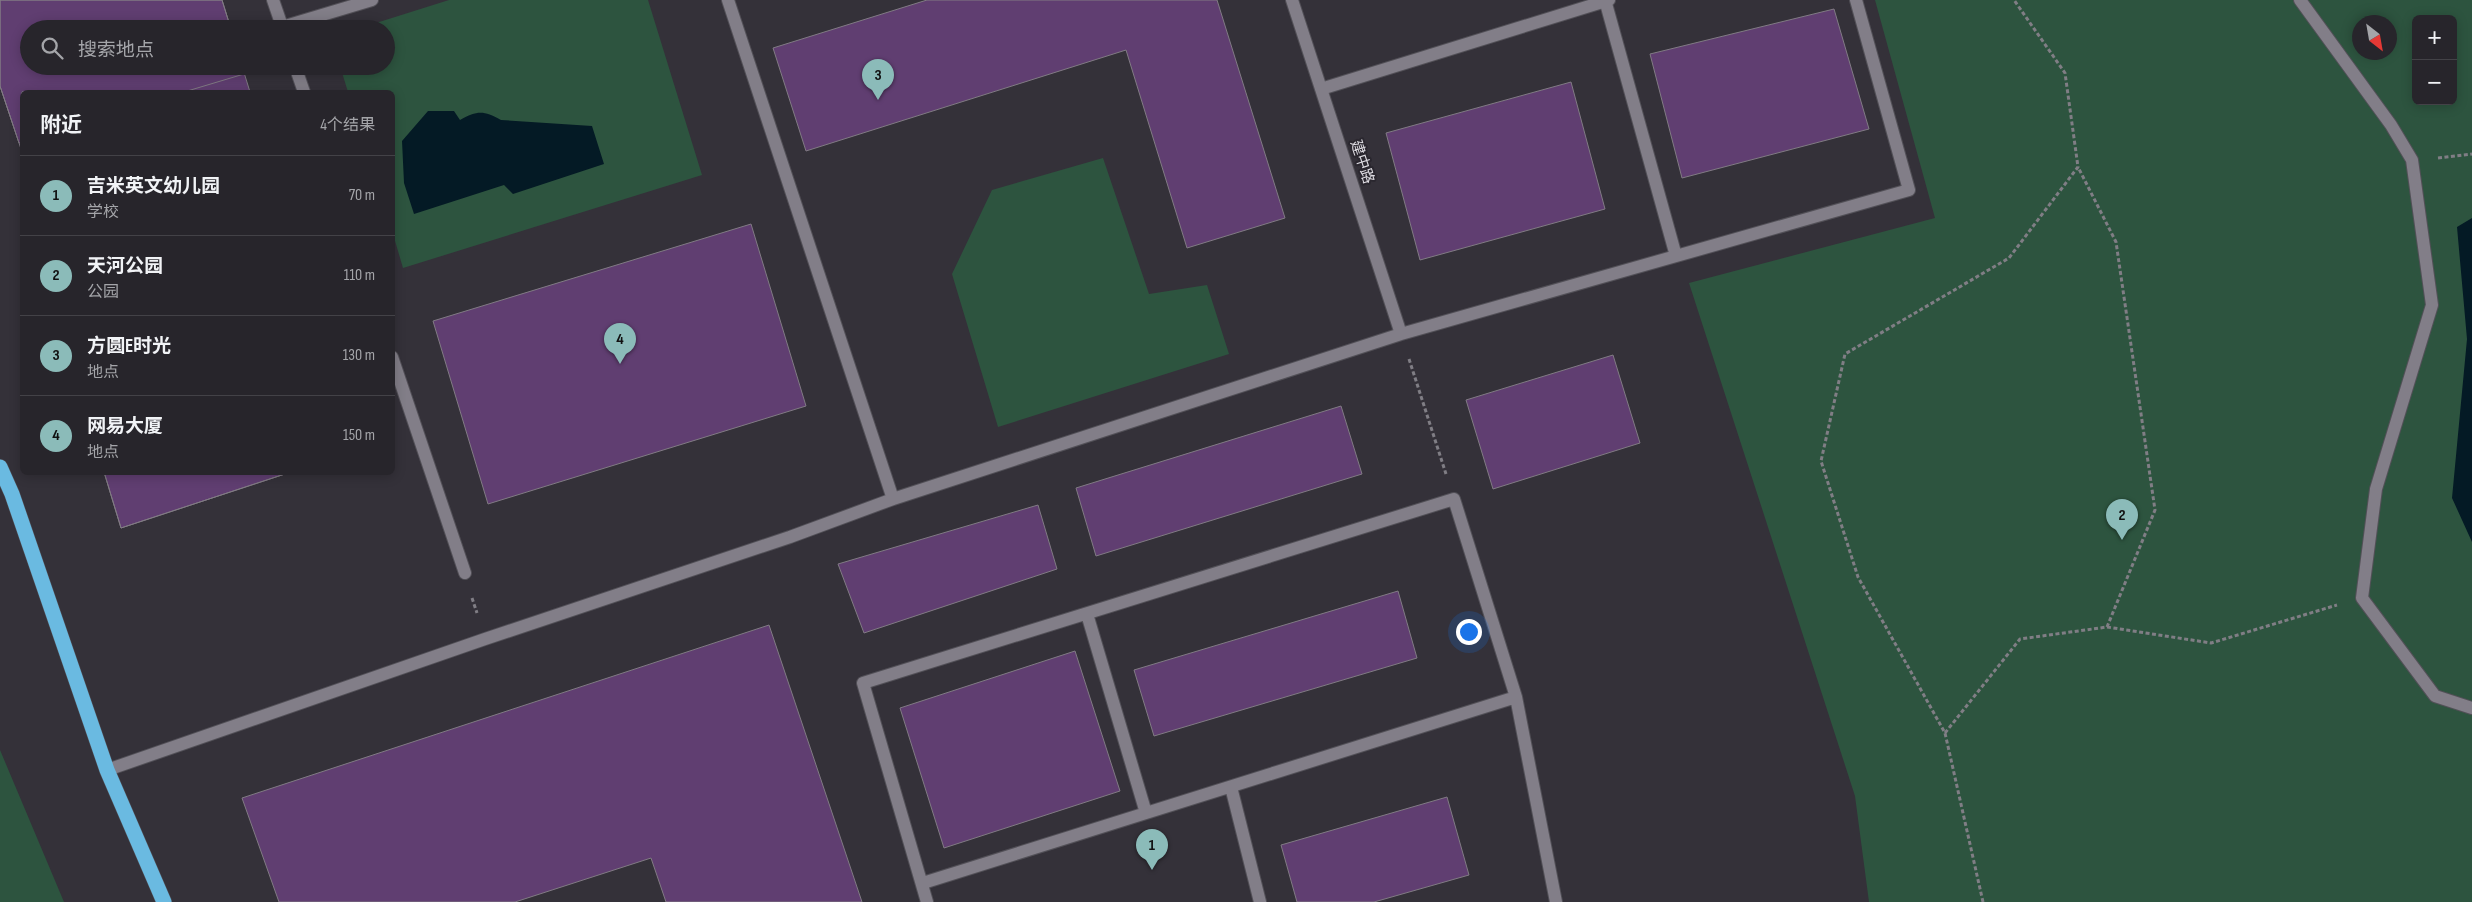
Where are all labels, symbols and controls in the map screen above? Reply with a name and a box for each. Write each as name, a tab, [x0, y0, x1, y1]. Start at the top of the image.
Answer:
north arrow	[2352, 15, 2397, 60]
map controls	[2412, 15, 2457, 105]
button: +	[2412, 15, 2457, 60]
search box	[20, 20, 395, 75]
icon: search	[38, 34, 66, 62]
text: 搜索地点	[78, 39, 154, 62]
pin: 3	[862, 59, 894, 100]
button: −	[2412, 60, 2457, 105]
text: 附近	[40, 113, 82, 138]
text: 4个结果	[320, 116, 375, 135]
street label: 建中路	[1346, 138, 1378, 186]
text: 吉米英文幼儿园	[87, 175, 220, 198]
text: 1	[53, 186, 59, 205]
text: 70 m	[349, 186, 375, 205]
text: 学校	[87, 203, 119, 222]
text: 天河公园	[87, 255, 163, 278]
text: 2	[52, 266, 60, 285]
text: 110 m	[344, 266, 375, 285]
text: 公园	[87, 283, 119, 302]
pin: 4	[604, 323, 636, 364]
text: 方圆E时光	[87, 335, 171, 358]
text: 3	[52, 346, 60, 365]
text: 130 m	[343, 346, 375, 365]
text: 地点	[87, 363, 119, 382]
text: 网易大厦	[87, 415, 163, 438]
text: 4	[52, 426, 60, 445]
text: 150 m	[343, 426, 375, 445]
text: 地点	[87, 443, 119, 462]
pin: 2	[2106, 499, 2138, 540]
your location	[1456, 619, 1482, 645]
pin: 1	[1136, 829, 1168, 870]

